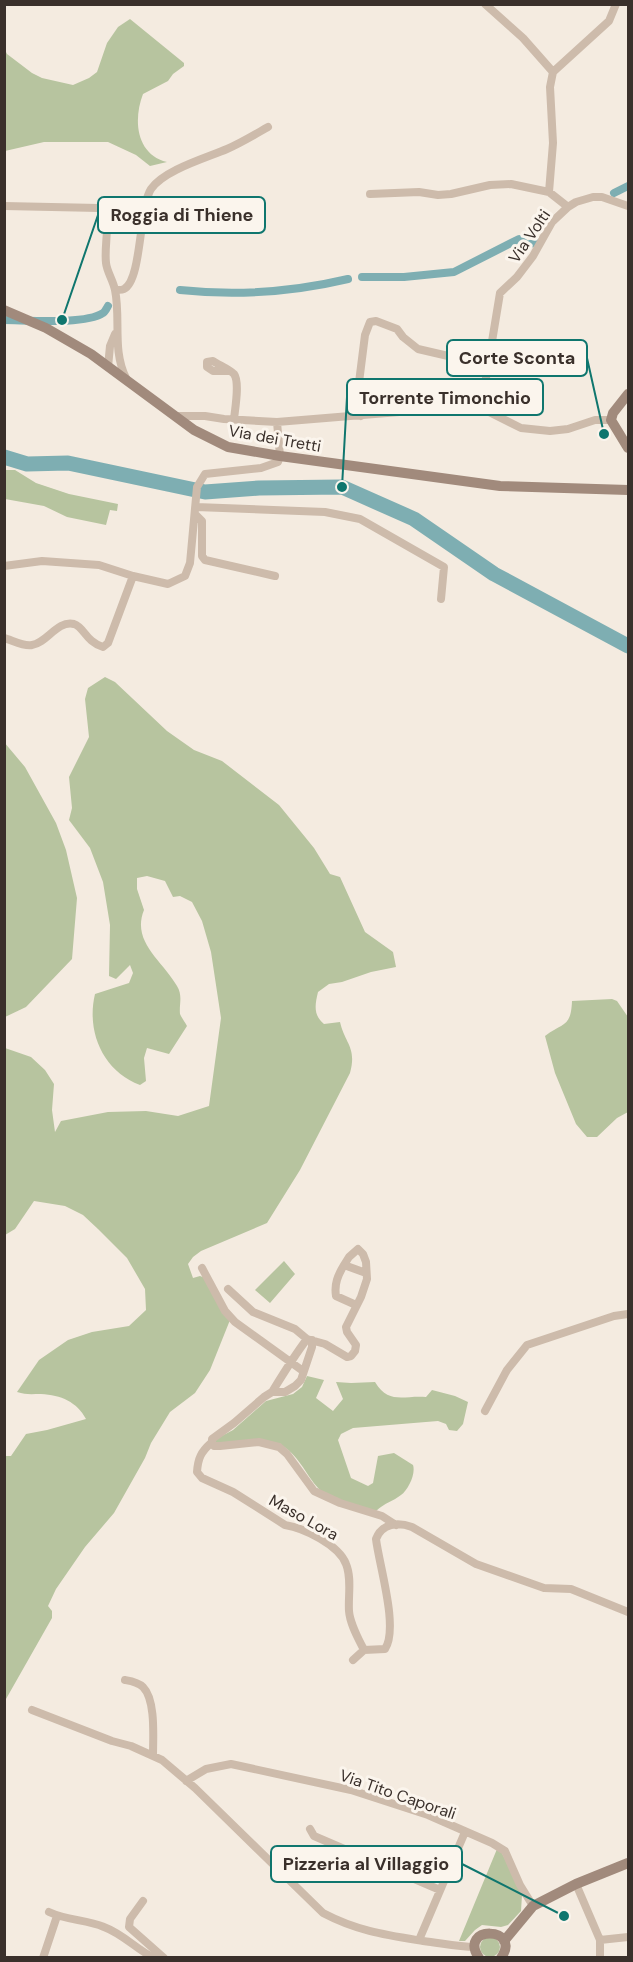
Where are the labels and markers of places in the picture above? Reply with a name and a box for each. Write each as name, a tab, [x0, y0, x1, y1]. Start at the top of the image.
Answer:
callout: Roggia di Thiene	[98, 197, 265, 233]
callout: Corte Sconta	[447, 340, 587, 376]
callout: Torrente Timonchio	[347, 379, 543, 415]
callout: Pizzeria al Villaggio	[271, 1846, 462, 1882]

